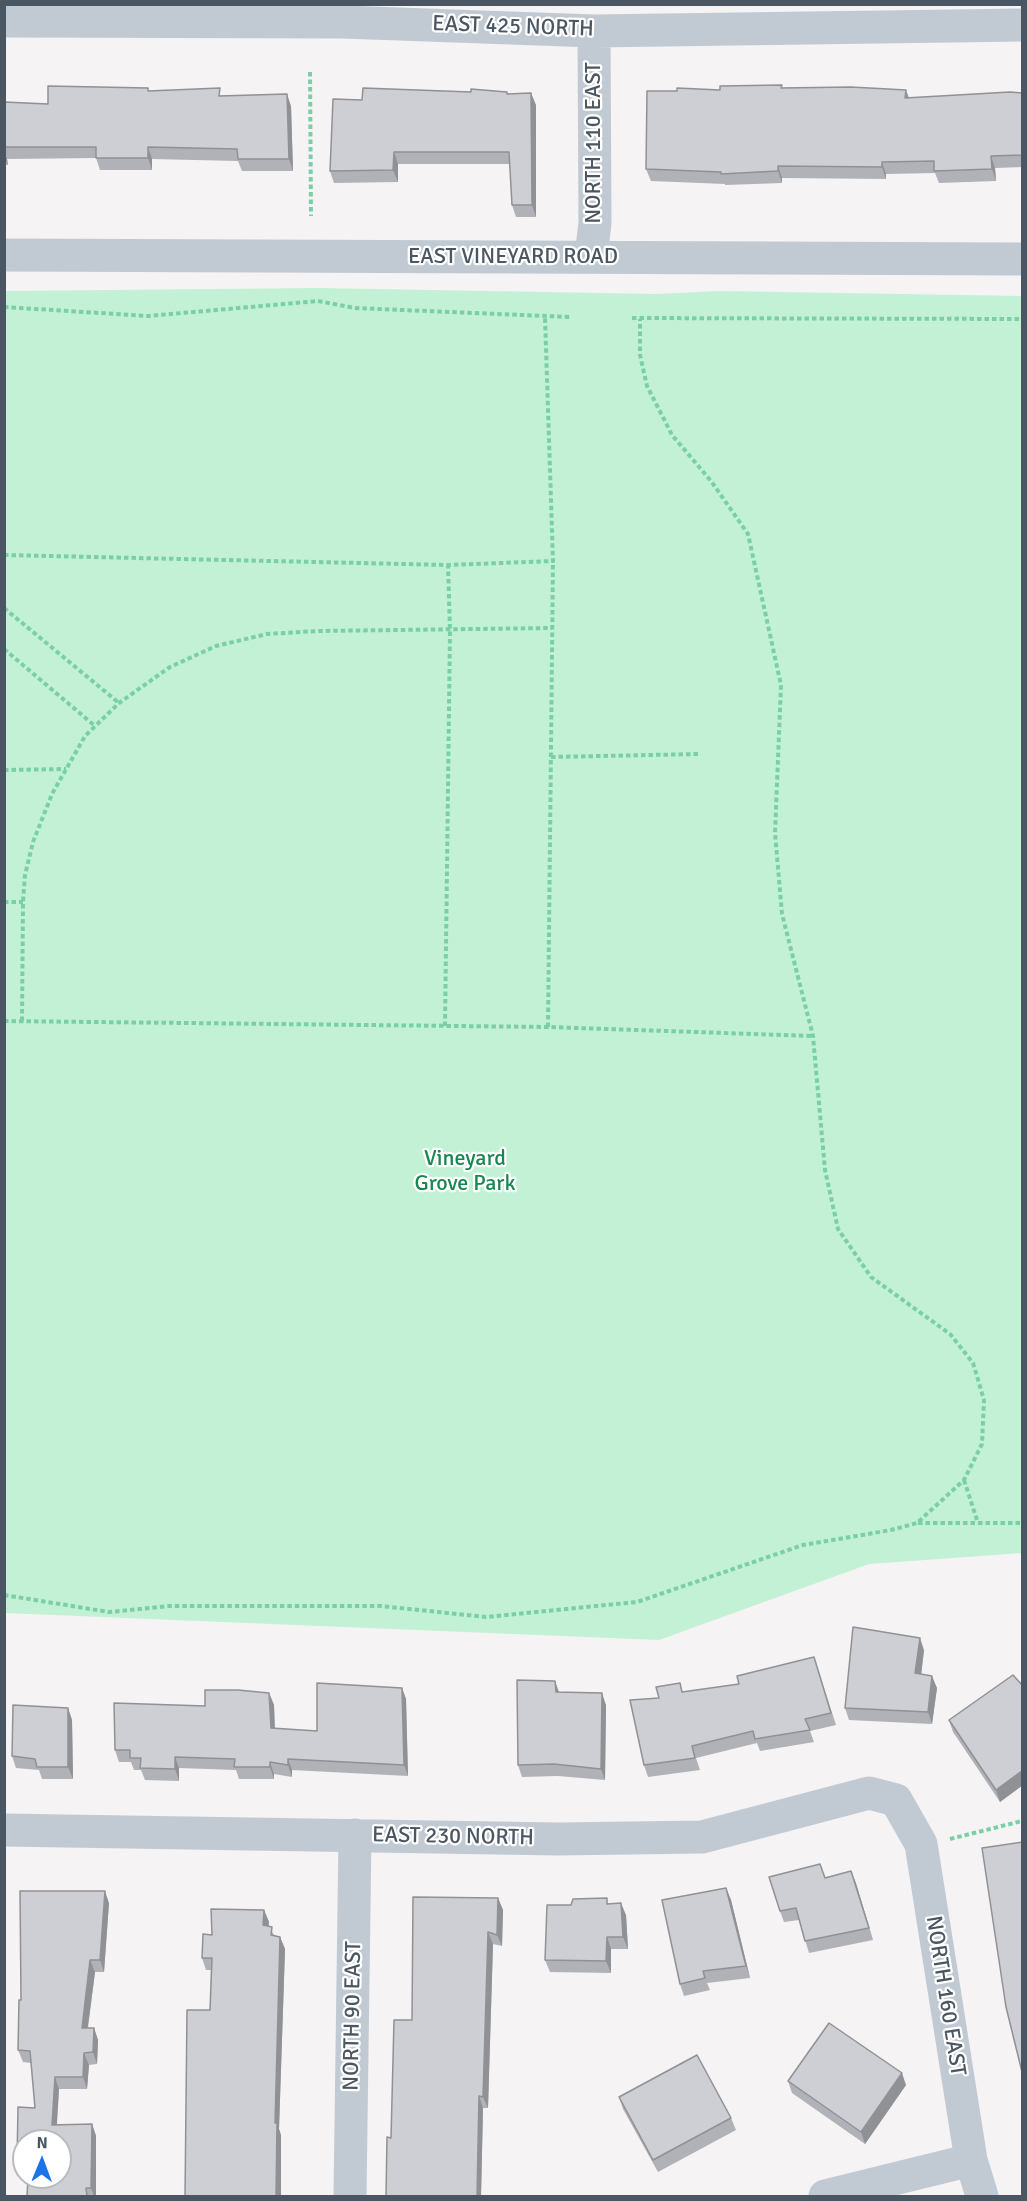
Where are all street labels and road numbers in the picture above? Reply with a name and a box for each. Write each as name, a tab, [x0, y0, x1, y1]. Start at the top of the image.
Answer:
street label: EAST 425 NORTH	[432, 11, 594, 43]
street label: NORTH 110 EAST	[581, 62, 607, 224]
street label: EAST VINEYARD ROAD	[408, 244, 618, 270]
street label: EAST 230 NORTH	[372, 1822, 534, 1852]
street label: NORTH 160 EAST	[919, 1914, 971, 2078]
street label: NORTH 90 EAST	[338, 1941, 368, 2091]

